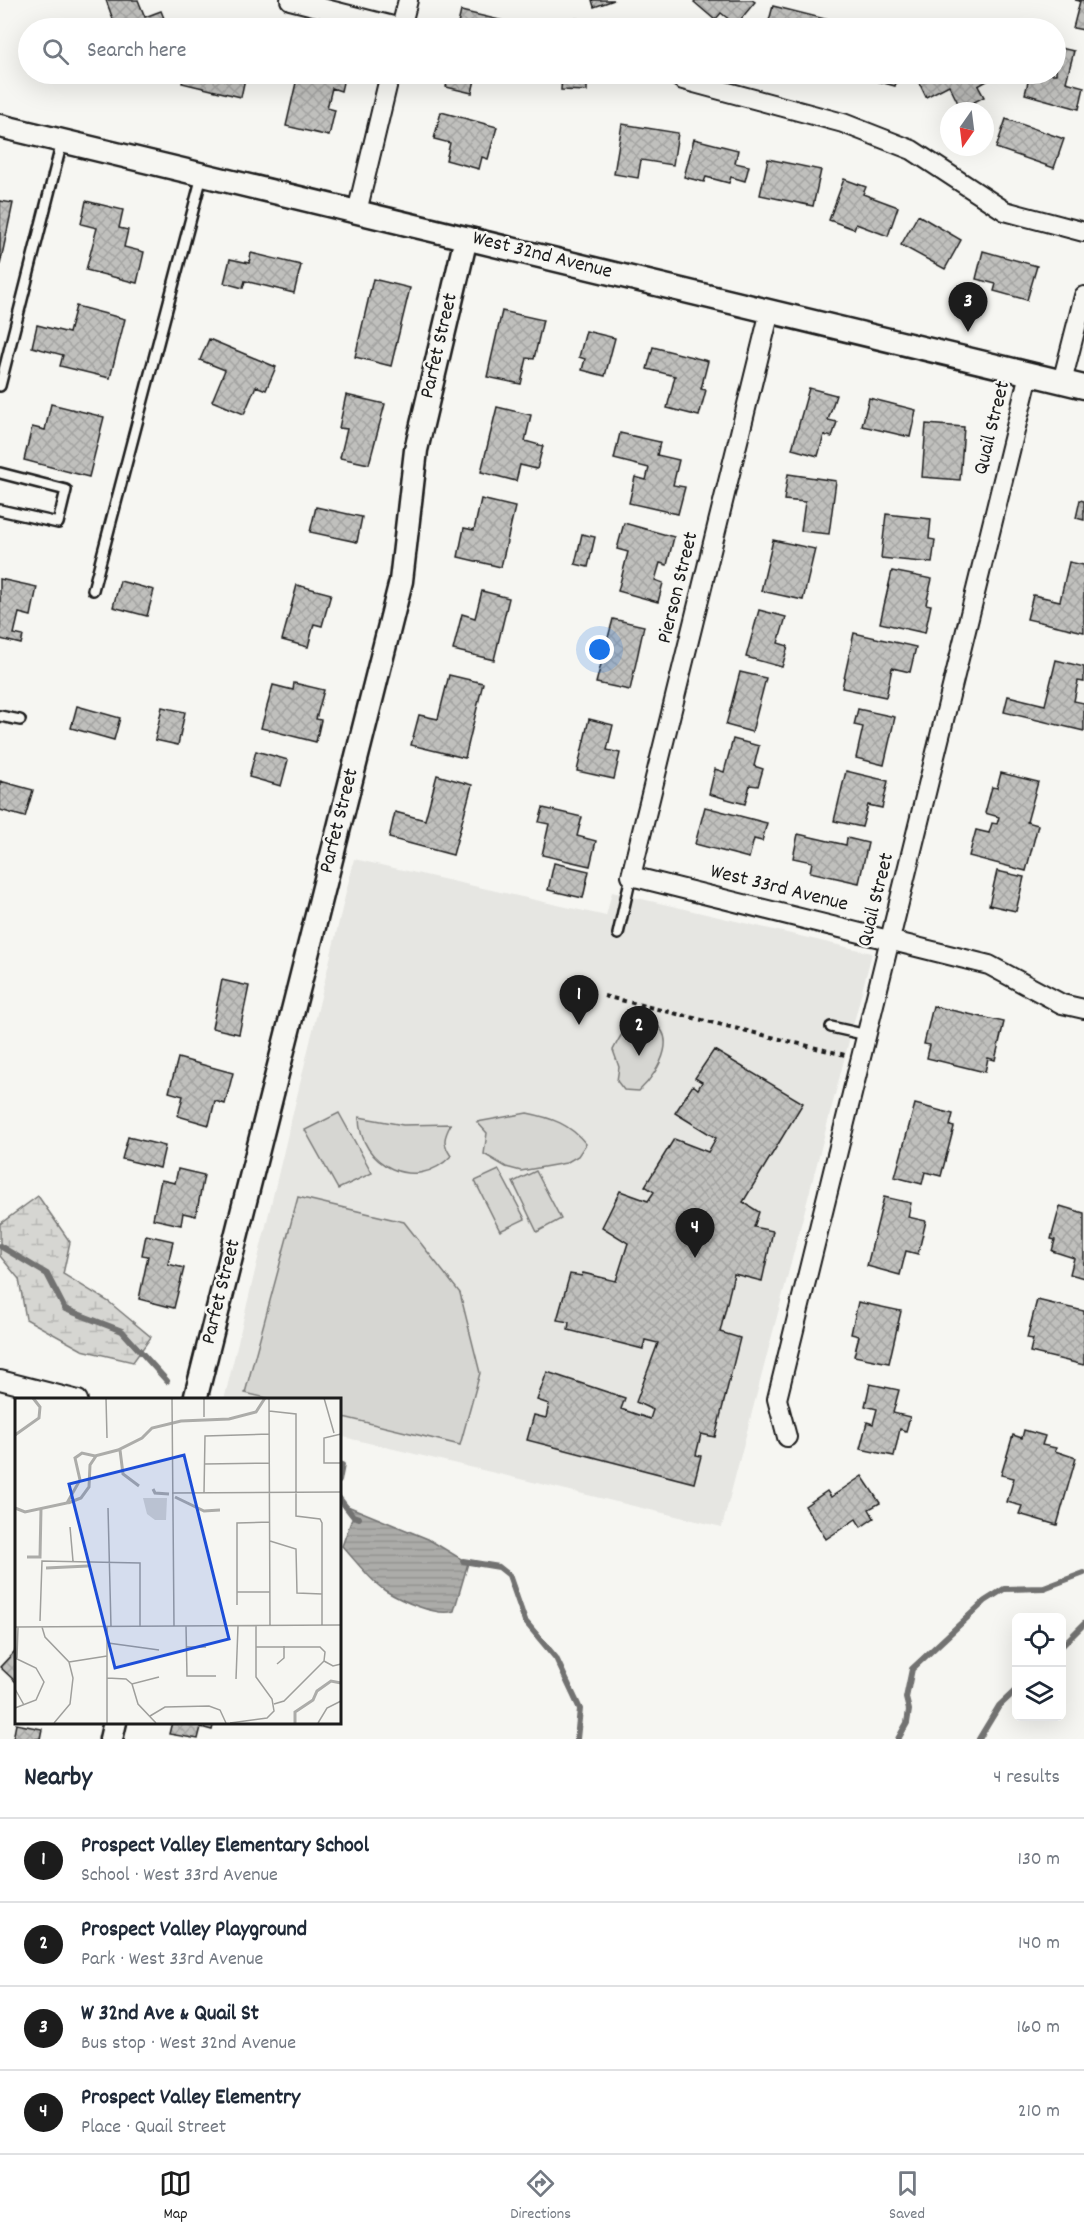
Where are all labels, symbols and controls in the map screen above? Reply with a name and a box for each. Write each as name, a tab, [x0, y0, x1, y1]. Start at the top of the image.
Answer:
search box	[18, 18, 1066, 84]
icon: search	[39, 35, 72, 68]
text: Search here	[87, 36, 186, 67]
north arrow	[940, 102, 994, 156]
street label: West 32nd Avenue	[469, 224, 615, 288]
pin: 3	[948, 282, 988, 332]
street label: Parfet Street	[413, 290, 467, 402]
street label: Quail Street	[967, 378, 1019, 478]
street label: Pierson Street	[651, 529, 707, 647]
your location	[585, 635, 614, 664]
street label: Parfet Street	[312, 765, 368, 877]
street label: Quail Street	[851, 850, 903, 950]
street label: West 33rd Avenue	[707, 857, 851, 921]
pin: 1	[560, 976, 598, 1025]
pin: 2	[620, 1006, 658, 1056]
pin: 4	[676, 1208, 714, 1258]
street label: Parfet Street	[194, 1236, 250, 1348]
inset map	[15, 1398, 340, 1724]
map controls	[1012, 1613, 1066, 1721]
button: locate	[1012, 1613, 1066, 1667]
button: layers	[1012, 1667, 1066, 1721]
text: Nearby	[24, 1760, 92, 1797]
text: 4 results	[993, 1764, 1060, 1792]
text: Prospect Valley Elementary School	[81, 1831, 369, 1862]
text: 1	[41, 1846, 46, 1874]
text: 130 m	[1018, 1846, 1060, 1874]
text: School · West 33rd Avenue	[81, 1862, 278, 1890]
text: Prospect Valley Playground	[81, 1915, 307, 1946]
text: 2	[39, 1930, 48, 1958]
text: 140 m	[1018, 1930, 1060, 1958]
text: Park · West 33rd Avenue	[81, 1946, 263, 1974]
text: W 32nd Ave & Quail St	[81, 1999, 259, 2030]
text: 3	[39, 2014, 48, 2042]
text: 160 m	[1017, 2014, 1060, 2042]
text: Bus stop · West 32nd Avenue	[81, 2030, 296, 2058]
text: Prospect Valley Elementry	[81, 2083, 300, 2114]
text: 4	[39, 2098, 48, 2126]
text: 210 m	[1018, 2098, 1060, 2126]
text: Place · Quail Street	[81, 2114, 226, 2142]
tab: Map	[159, 2167, 192, 2226]
tab: Directions	[510, 2167, 571, 2226]
tab: Saved	[889, 2167, 925, 2226]

